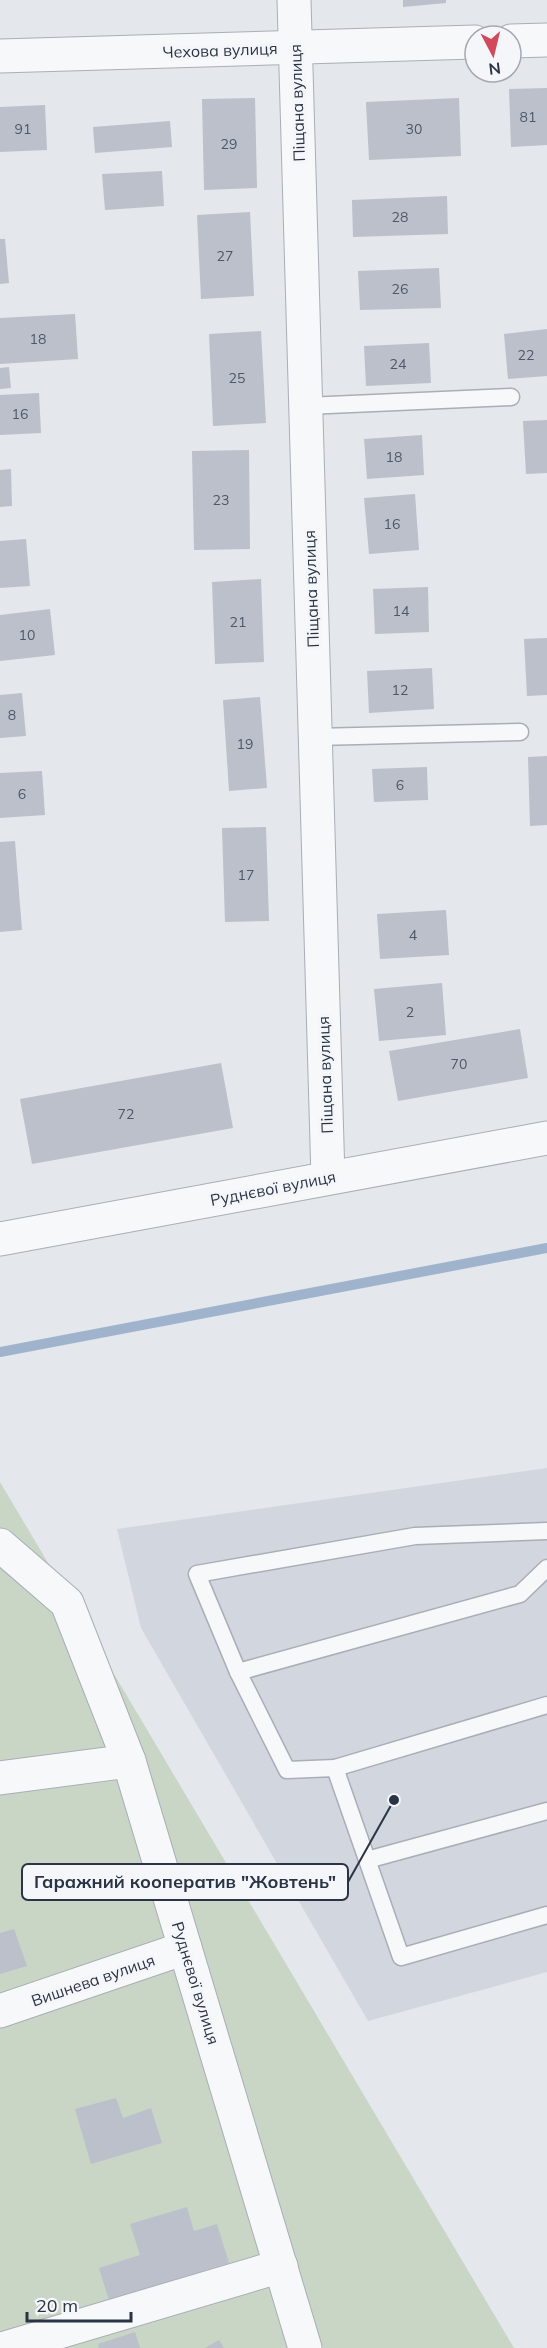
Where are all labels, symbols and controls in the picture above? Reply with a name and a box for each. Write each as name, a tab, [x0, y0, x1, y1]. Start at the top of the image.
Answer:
north arrow	[463, 24, 523, 84]
street label: Чехова вулиця	[162, 38, 278, 62]
street label: Піщана вулиця	[285, 44, 309, 162]
text: N	[488, 58, 502, 80]
house number: 81	[520, 108, 536, 126]
house number: 91	[15, 120, 31, 138]
house number: 30	[406, 120, 422, 138]
house number: 29	[221, 135, 237, 153]
house number: 28	[392, 208, 408, 226]
house number: 27	[217, 247, 233, 265]
house number: 26	[392, 280, 408, 298]
house number: 18	[30, 330, 46, 348]
house number: 22	[518, 346, 534, 364]
house number: 24	[390, 355, 407, 373]
house number: 25	[229, 369, 245, 387]
house number: 16	[12, 405, 28, 423]
house number: 18	[386, 448, 402, 466]
house number: 23	[213, 491, 229, 509]
house number: 16	[384, 515, 400, 533]
street label: Піщана вулиця	[299, 530, 323, 648]
house number: 14	[393, 602, 410, 620]
house number: 21	[230, 613, 246, 631]
house number: 10	[19, 626, 35, 644]
house number: 12	[392, 681, 408, 699]
house number: 8	[8, 706, 16, 724]
house number: 19	[237, 735, 253, 753]
house number: 6	[396, 776, 404, 794]
house number: 6	[18, 785, 26, 803]
house number: 17	[238, 866, 254, 884]
house number: 4	[409, 926, 418, 944]
house number: 2	[406, 1003, 414, 1021]
street label: Піщана вулиця	[313, 1016, 337, 1134]
house number: 70	[451, 1055, 467, 1073]
house number: 72	[118, 1105, 134, 1123]
street label: Руднєвої вулиця	[208, 1166, 338, 1210]
callout: Гаражний кооператив "Жовтень"	[22, 1864, 348, 1900]
text: Гаражний кооператив "Жовтень"	[34, 1870, 336, 1893]
street label: Руднєвої вулиця	[168, 1919, 224, 2047]
street label: Вишнева вулиця	[29, 1949, 157, 2011]
scale bar	[27, 2285, 130, 2323]
text: 20 m	[36, 2294, 78, 2317]

